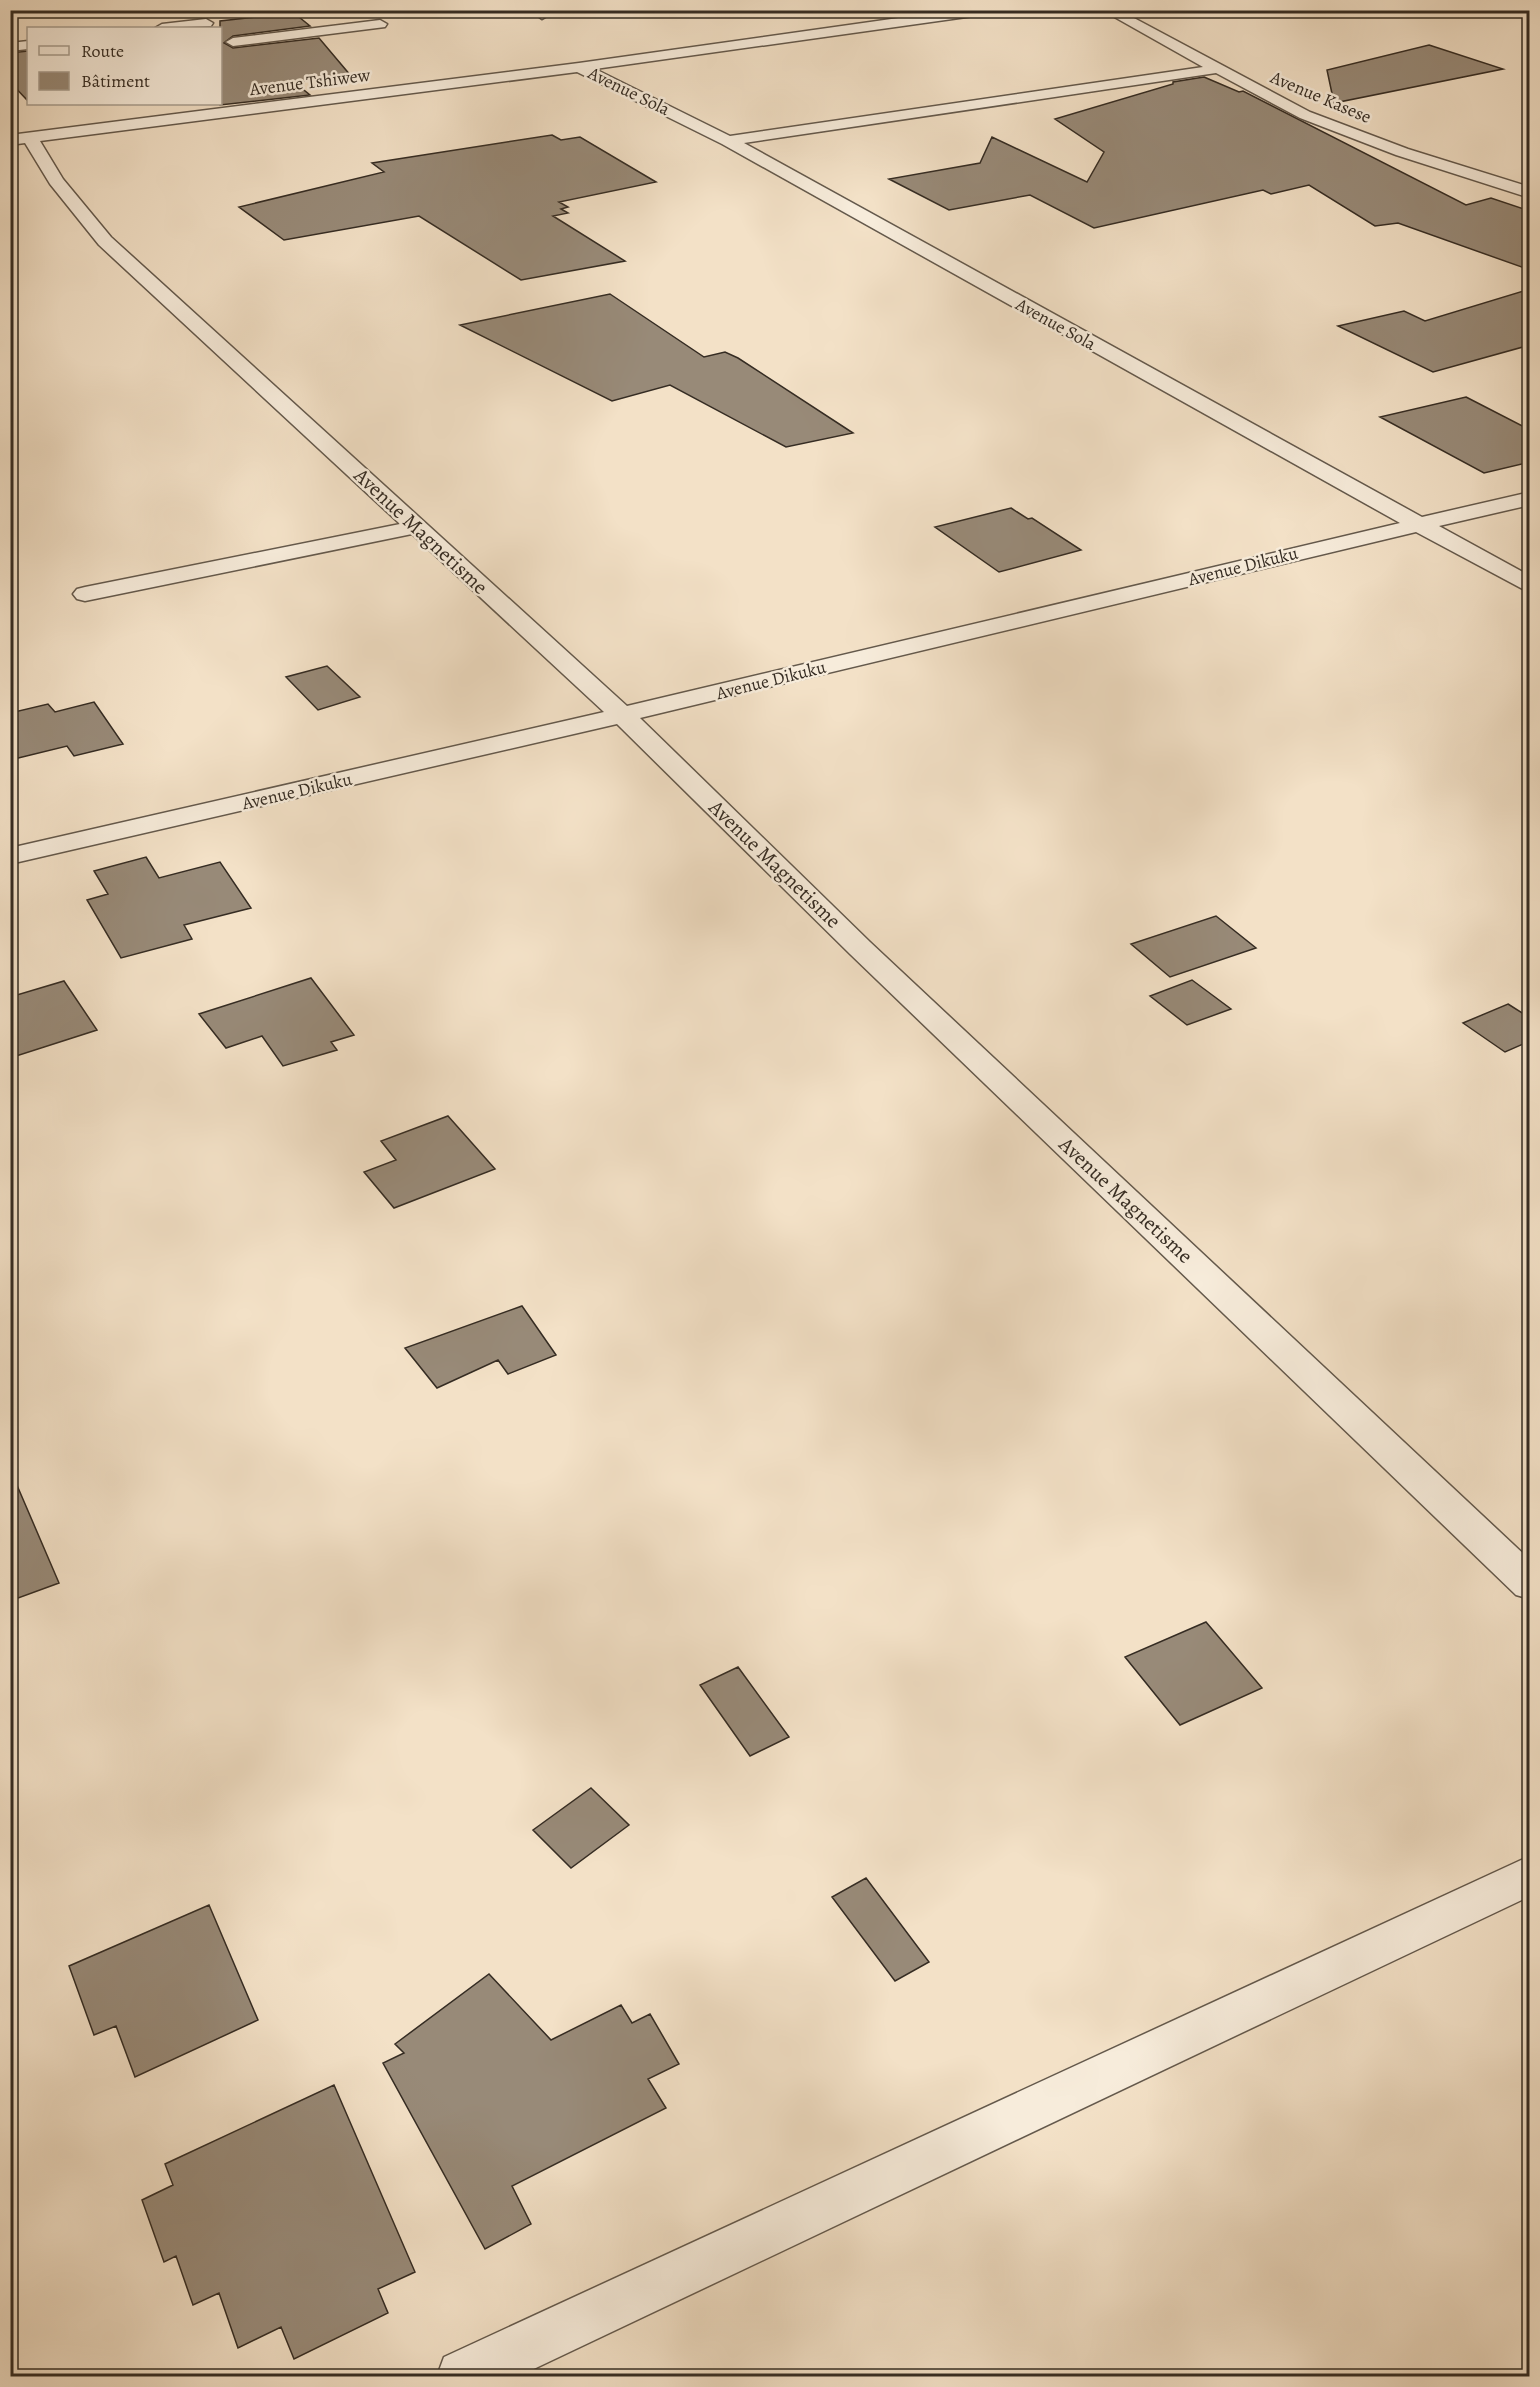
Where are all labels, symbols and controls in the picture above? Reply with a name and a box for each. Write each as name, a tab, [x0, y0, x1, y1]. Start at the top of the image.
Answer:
legend	[27, 27, 222, 105]
text: Route	[81, 39, 124, 63]
street label: Avenue Sola	[583, 60, 674, 121]
street label: Avenue Tshiwew	[247, 63, 372, 101]
street label: Avenue Kasese	[1266, 65, 1375, 129]
text: Bâtiment	[81, 69, 150, 93]
street label: Avenue Sola	[1011, 292, 1101, 356]
street label: Avenue Magnetisme	[347, 461, 494, 600]
street label: Avenue Dikuku	[1185, 541, 1301, 591]
street label: Avenue Dikuku	[713, 655, 829, 705]
street label: Avenue Dikuku	[239, 767, 355, 816]
street label: Avenue Magnetisme	[702, 793, 847, 934]
street label: Avenue Magnetisme	[1052, 1130, 1199, 1269]

